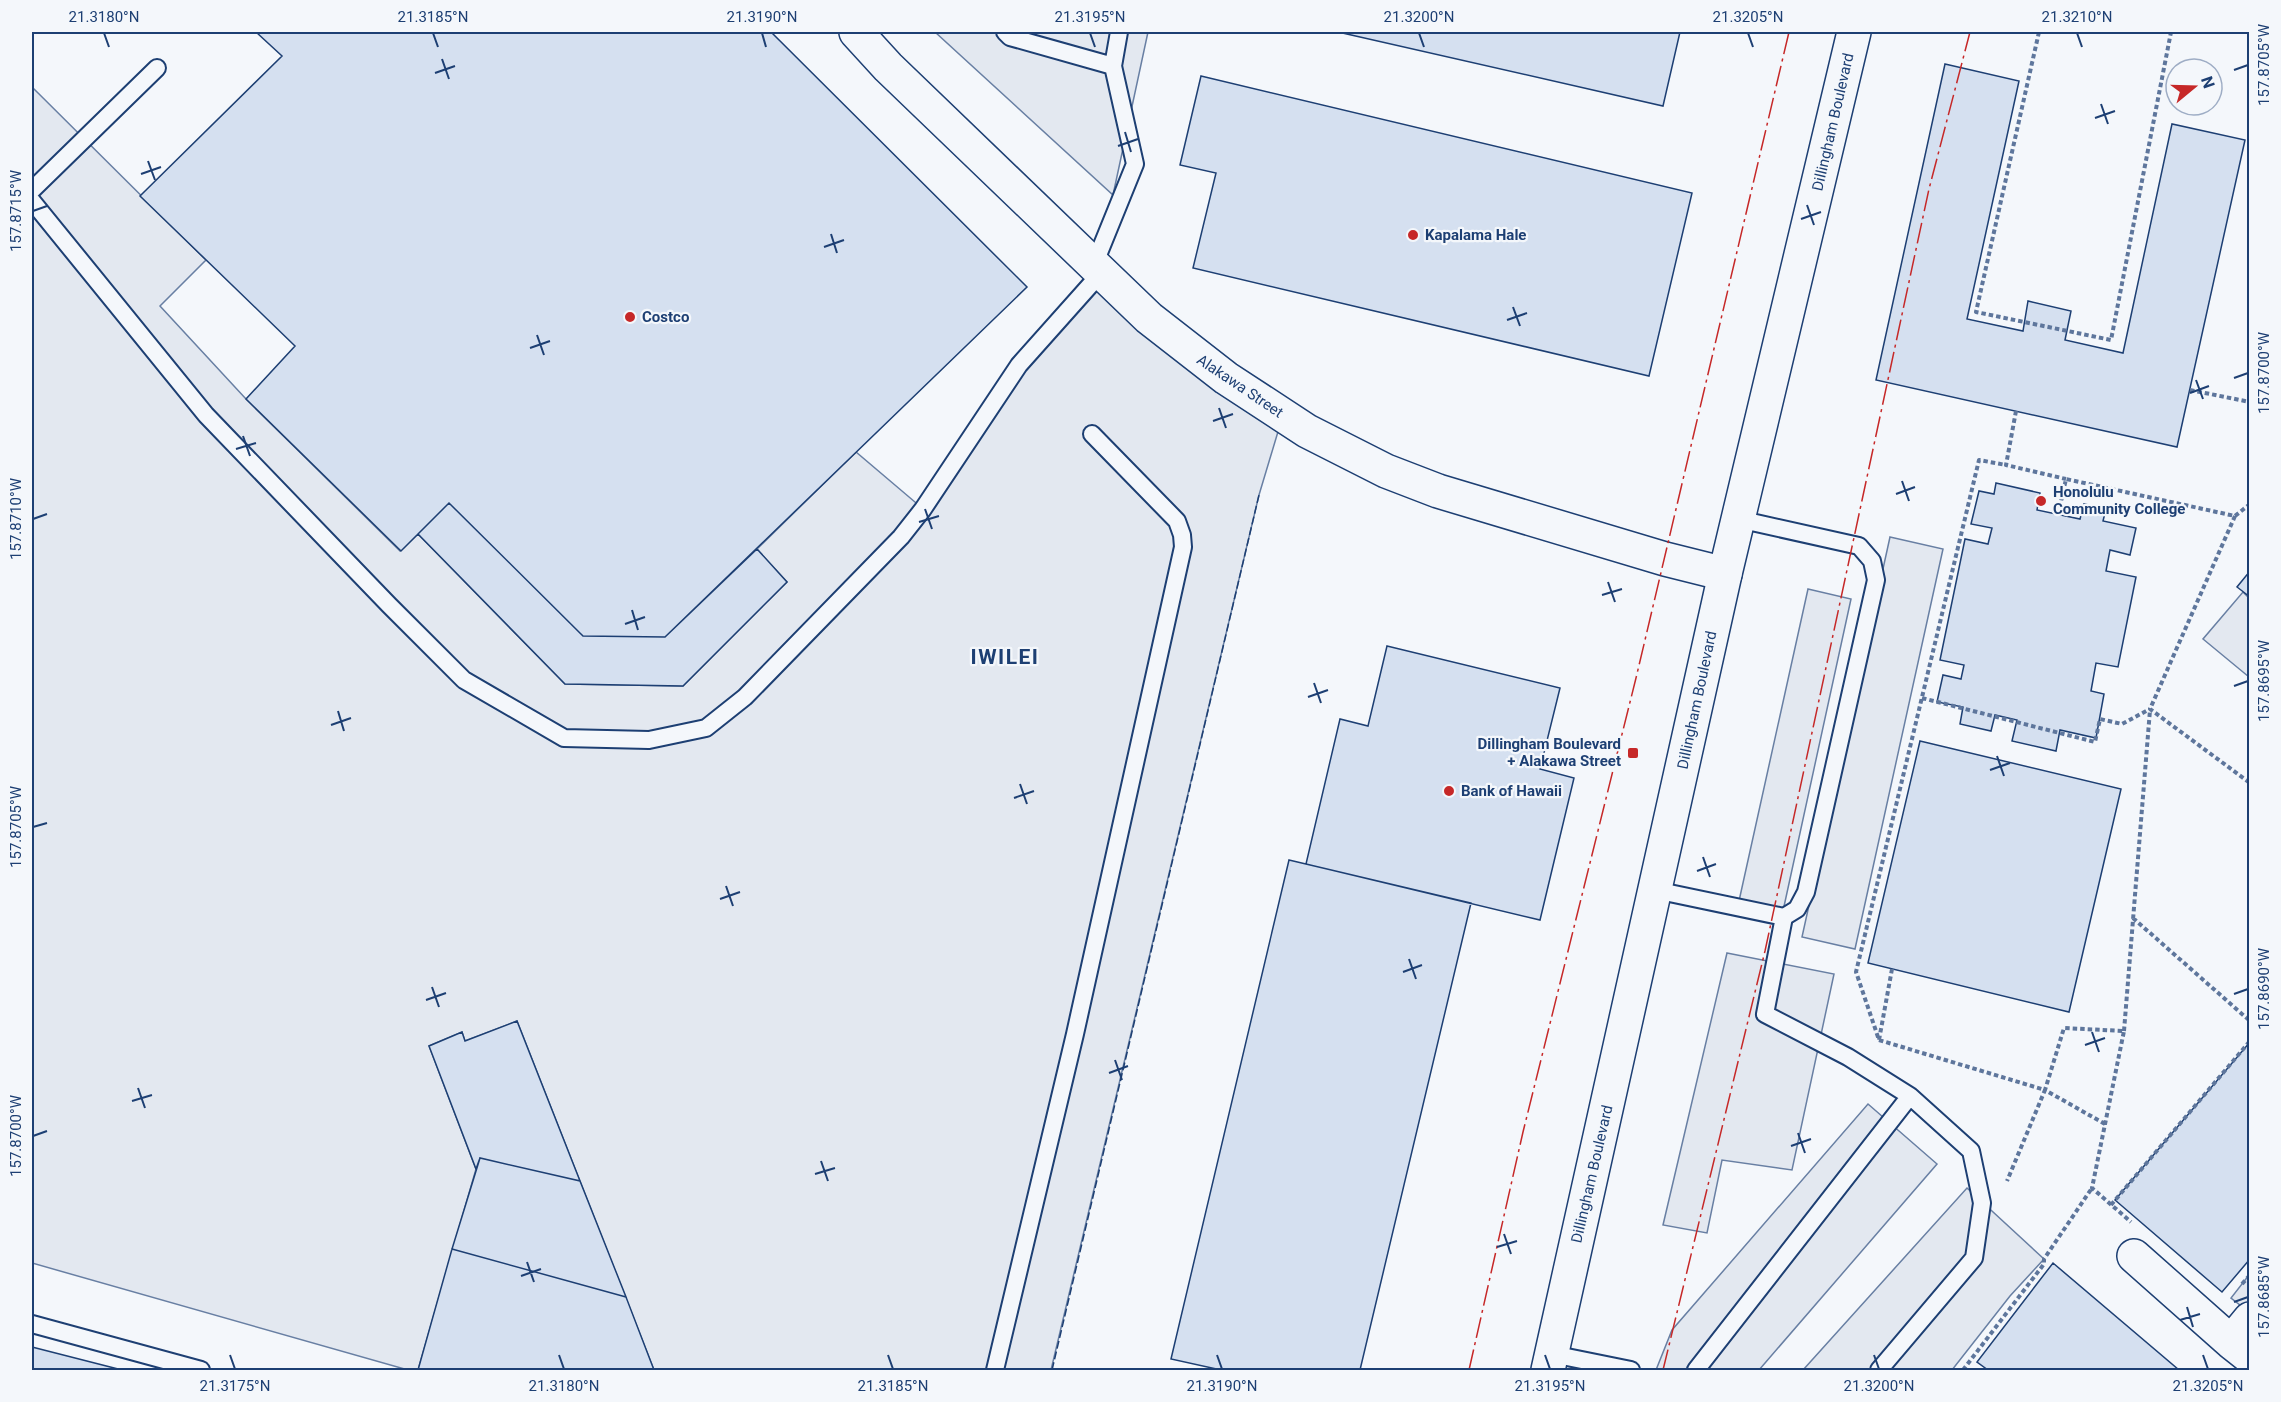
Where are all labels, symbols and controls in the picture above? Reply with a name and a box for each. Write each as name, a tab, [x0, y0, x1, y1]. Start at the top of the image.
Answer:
text: 21.3180°N	[69, 8, 139, 26]
text: 21.3185°N	[398, 8, 468, 26]
text: 21.3190°N	[727, 8, 797, 26]
text: 21.3195°N	[1055, 8, 1125, 26]
text: 21.3200°N	[1384, 8, 1454, 26]
text: 21.3205°N	[1713, 8, 1783, 26]
text: 21.3210°N	[2042, 8, 2112, 26]
text: 157.8705°W	[2255, 24, 2273, 106]
street label: Dillingham Boulevard	[1808, 51, 1858, 193]
north arrow	[2164, 57, 2224, 117]
text: N	[2197, 74, 2219, 91]
text: 157.8715°W	[7, 170, 25, 252]
place label: Kapalama Hale	[1425, 226, 1526, 244]
marker: Kapalama Hale	[1406, 228, 1420, 242]
place label: Costco	[642, 308, 689, 326]
marker: Costco	[623, 310, 637, 324]
text: 157.8700°W	[2255, 332, 2273, 414]
street label: Alakawa Street	[1193, 351, 1287, 421]
text: 157.8710°W	[7, 478, 25, 560]
place label: Honolulu Community College	[2053, 483, 2185, 518]
marker: Honolulu Community College	[2034, 494, 2048, 508]
street label: Dillingham Boulevard	[1674, 629, 1720, 771]
text: 157.8695°W	[2255, 640, 2273, 722]
district label: IWILEI	[971, 645, 1039, 669]
place label: Dillingham Boulevard + Alakawa Street	[1478, 735, 1621, 770]
marker: Dillingham Boulevard + Alakawa Street	[1626, 746, 1640, 760]
place label: Bank of Hawaii	[1461, 782, 1562, 800]
marker: Bank of Hawaii	[1442, 784, 1456, 798]
text: 157.8705°W	[7, 786, 25, 868]
text: 157.8690°W	[2255, 948, 2273, 1030]
text: 157.8700°W	[7, 1095, 25, 1177]
street label: Dillingham Boulevard	[1567, 1103, 1617, 1245]
text: 157.8685°W	[2255, 1256, 2273, 1338]
text: 21.3175°N	[200, 1377, 270, 1395]
text: 21.3180°N	[529, 1377, 599, 1395]
text: 21.3185°N	[858, 1377, 928, 1395]
text: 21.3190°N	[1187, 1377, 1257, 1395]
text: 21.3195°N	[1515, 1377, 1585, 1395]
text: 21.3200°N	[1844, 1377, 1914, 1395]
text: 21.3205°N	[2173, 1377, 2243, 1395]

